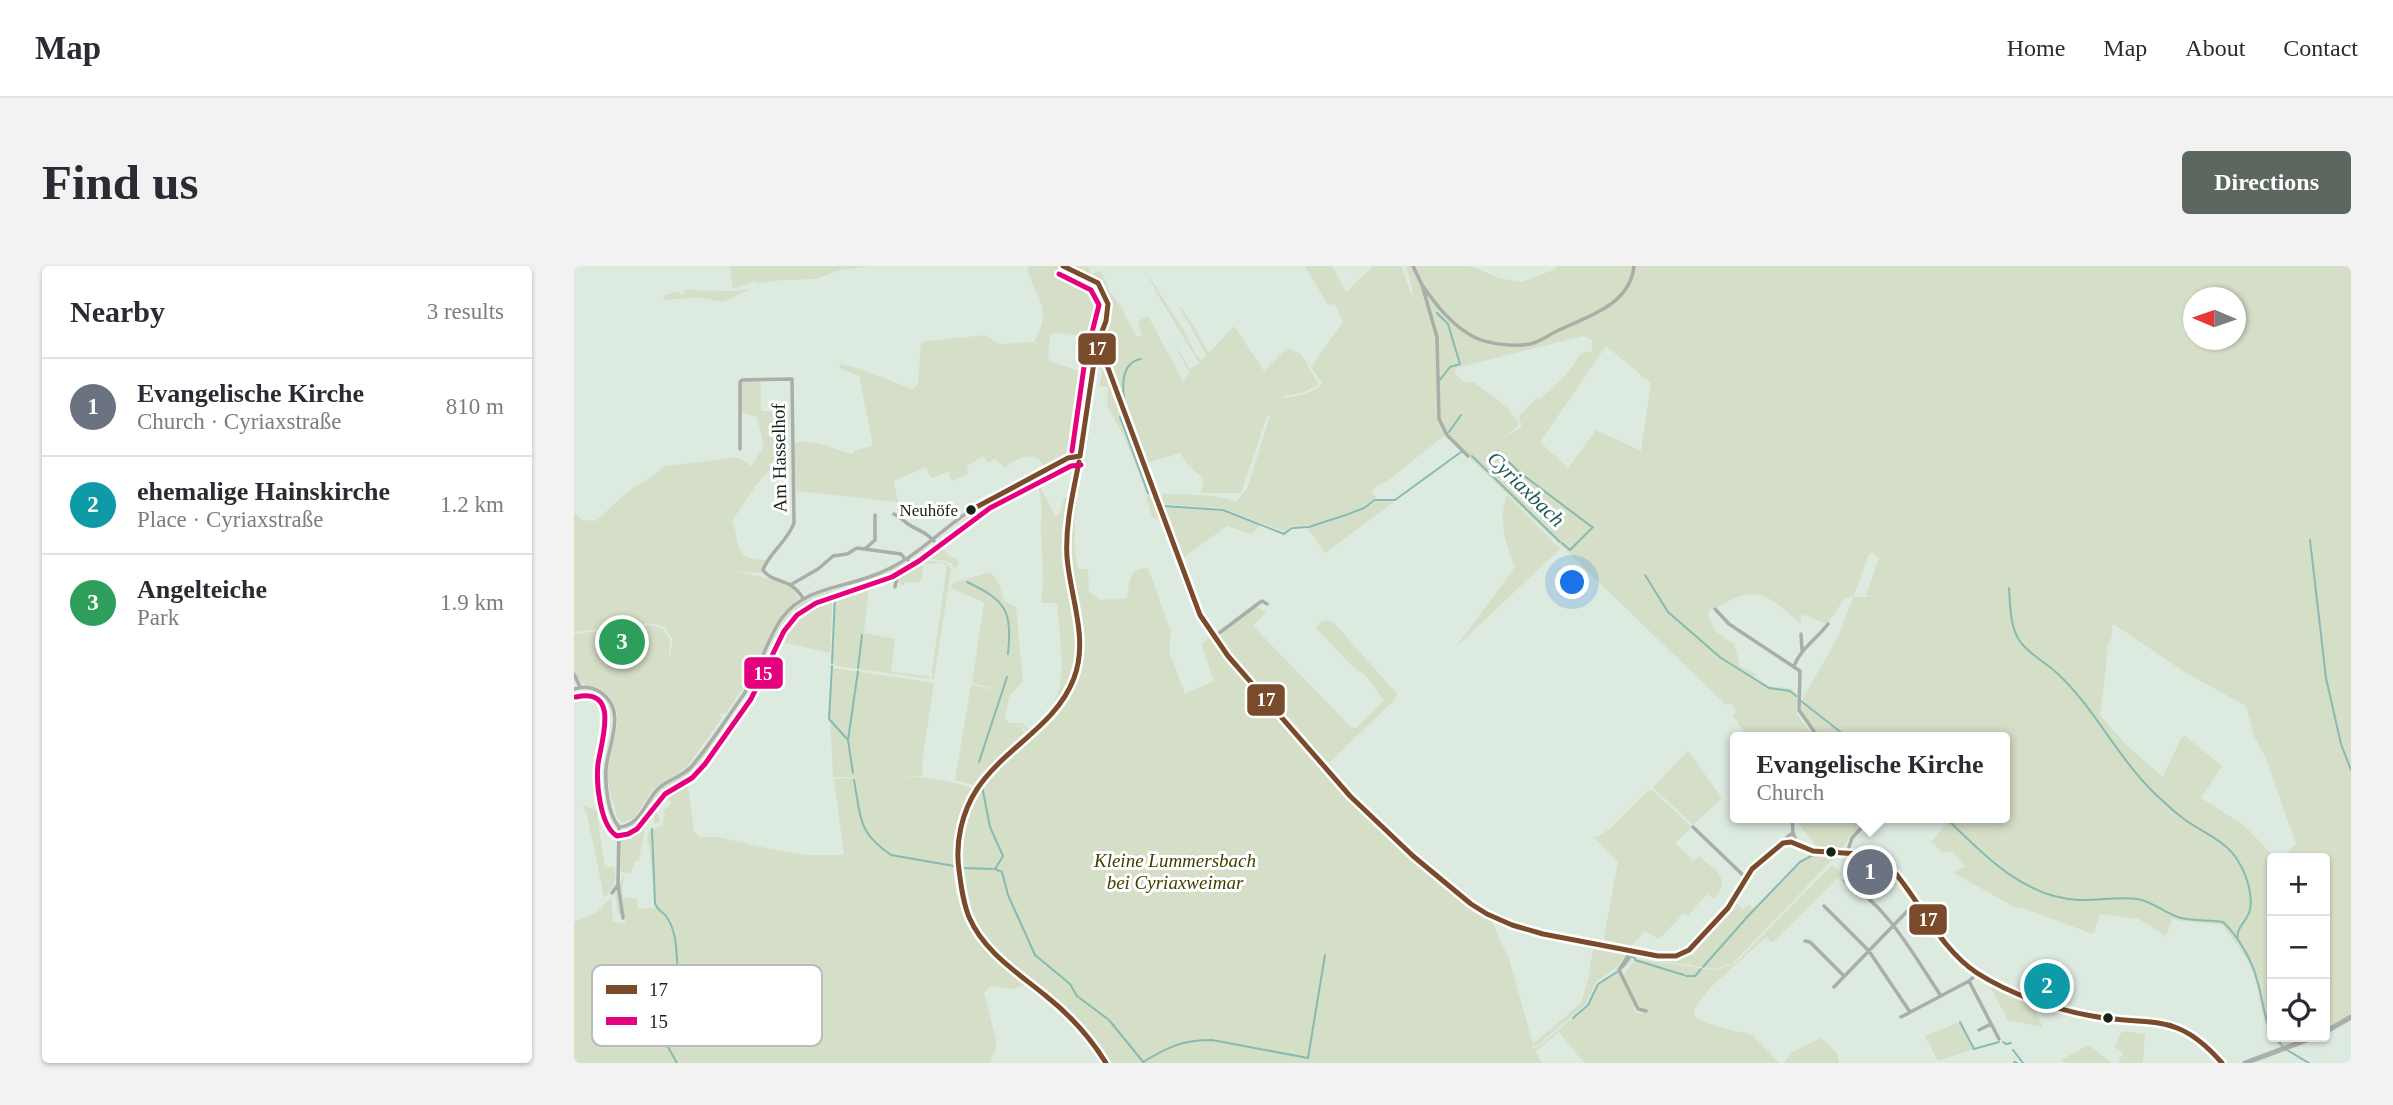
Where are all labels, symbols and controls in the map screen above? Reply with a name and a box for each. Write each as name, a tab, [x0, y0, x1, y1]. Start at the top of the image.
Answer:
text: Map	[35, 30, 101, 66]
text: Home	[2007, 35, 2065, 61]
text: Map	[2103, 35, 2147, 61]
text: About	[2185, 35, 2245, 61]
text: Contact	[2283, 35, 2358, 61]
button: Directions	[2182, 151, 2351, 214]
text: Find us	[42, 155, 199, 210]
north arrow	[2183, 287, 2246, 350]
text: Nearby	[70, 295, 165, 328]
text: 3 results	[427, 299, 504, 324]
line badge: 17	[1077, 332, 1117, 366]
text: 17	[1088, 338, 1107, 359]
text: Evangelische Kirche	[137, 379, 364, 408]
text: 1	[87, 394, 99, 419]
text: 810 m	[446, 394, 504, 419]
street label: Am Hasselhof	[768, 403, 790, 513]
text: Church · Cyriaxstraße	[137, 409, 341, 434]
water label: Cyriaxbach	[1482, 446, 1570, 532]
text: ehemalige Hainskirche	[137, 477, 390, 506]
text: 2	[87, 492, 99, 517]
text: 1.2 km	[440, 492, 504, 517]
place label: Neuhöfe	[899, 501, 958, 520]
marker: Neuhöfe	[964, 503, 978, 517]
text: Place · Cyriaxstraße	[137, 507, 323, 532]
your location	[1555, 565, 1589, 599]
text: Angelteiche	[137, 575, 267, 604]
text: 3	[87, 590, 99, 615]
text: 1.9 km	[440, 590, 504, 615]
text: Park	[137, 605, 179, 630]
pin: 3	[599, 616, 645, 668]
line badge: 15	[743, 656, 784, 690]
text: 15	[754, 663, 773, 684]
line badge: 17	[1246, 683, 1286, 717]
text: 17	[1257, 689, 1276, 710]
popup	[1730, 732, 2010, 823]
text: Evangelische Kirche	[1756, 750, 1984, 779]
text: Church	[1756, 780, 1824, 805]
unlabelled marker	[1824, 845, 1838, 859]
pin: 1	[1847, 846, 1893, 898]
park label: Kleine Lummersbach bei Cyriaxweimar	[1093, 850, 1256, 893]
map controls	[2267, 853, 2330, 1042]
button: +	[2267, 853, 2330, 916]
line badge: 17	[1908, 903, 1948, 936]
text: 17	[1919, 909, 1938, 930]
button: −	[2267, 916, 2330, 979]
pin: 2	[2024, 960, 2070, 1012]
legend	[592, 965, 822, 1046]
text: 17	[649, 979, 668, 1000]
button: locate	[2267, 979, 2330, 1042]
text: 15	[649, 1011, 668, 1032]
unlabelled marker	[2101, 1011, 2115, 1025]

